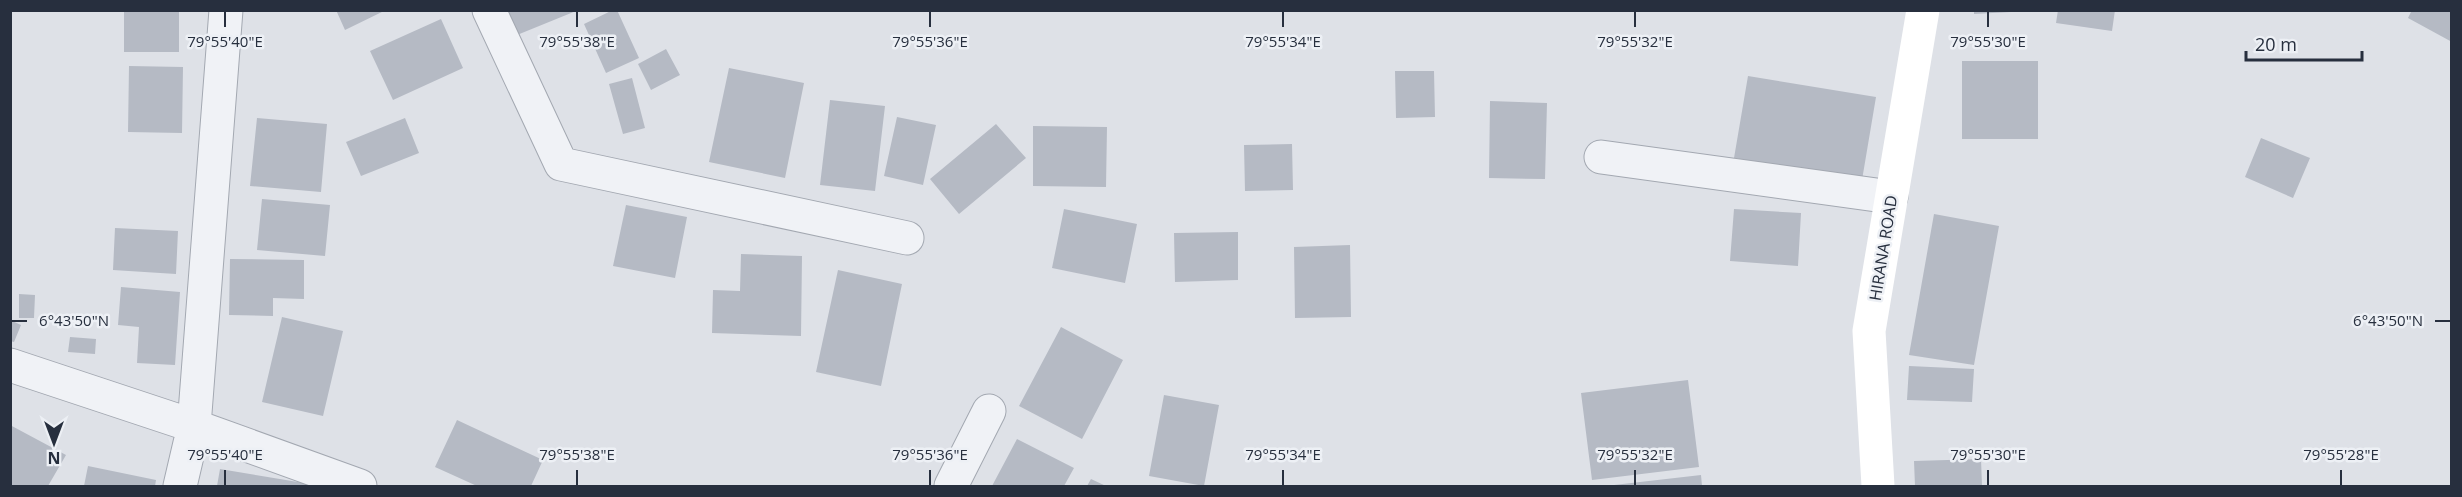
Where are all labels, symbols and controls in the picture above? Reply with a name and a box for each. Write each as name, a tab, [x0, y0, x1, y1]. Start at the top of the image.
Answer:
scale bar	[2246, 24, 2362, 62]
text: 79°55'40"E	[187, 31, 263, 51]
text: 79°55'38"E	[539, 31, 615, 51]
text: 79°55'36"E	[892, 31, 968, 51]
text: 79°55'34"E	[1245, 31, 1321, 51]
text: 79°55'32"E	[1597, 31, 1673, 51]
text: 79°55'30"E	[1950, 31, 2026, 51]
text: 20 m	[2255, 32, 2297, 56]
street label: HIRANA ROAD	[1864, 194, 1902, 302]
text: 6°43'50"N	[39, 310, 109, 330]
text: 6°43'50"N	[2353, 310, 2423, 330]
north arrow	[24, 413, 84, 473]
text: 79°55'40"E	[187, 444, 263, 464]
text: 79°55'38"E	[539, 444, 615, 464]
text: 79°55'36"E	[892, 444, 968, 464]
text: 79°55'34"E	[1245, 444, 1321, 464]
text: 79°55'32"E	[1597, 444, 1673, 464]
text: 79°55'30"E	[1950, 444, 2026, 464]
text: 79°55'28"E	[2303, 444, 2379, 464]
text: N	[47, 447, 61, 469]

